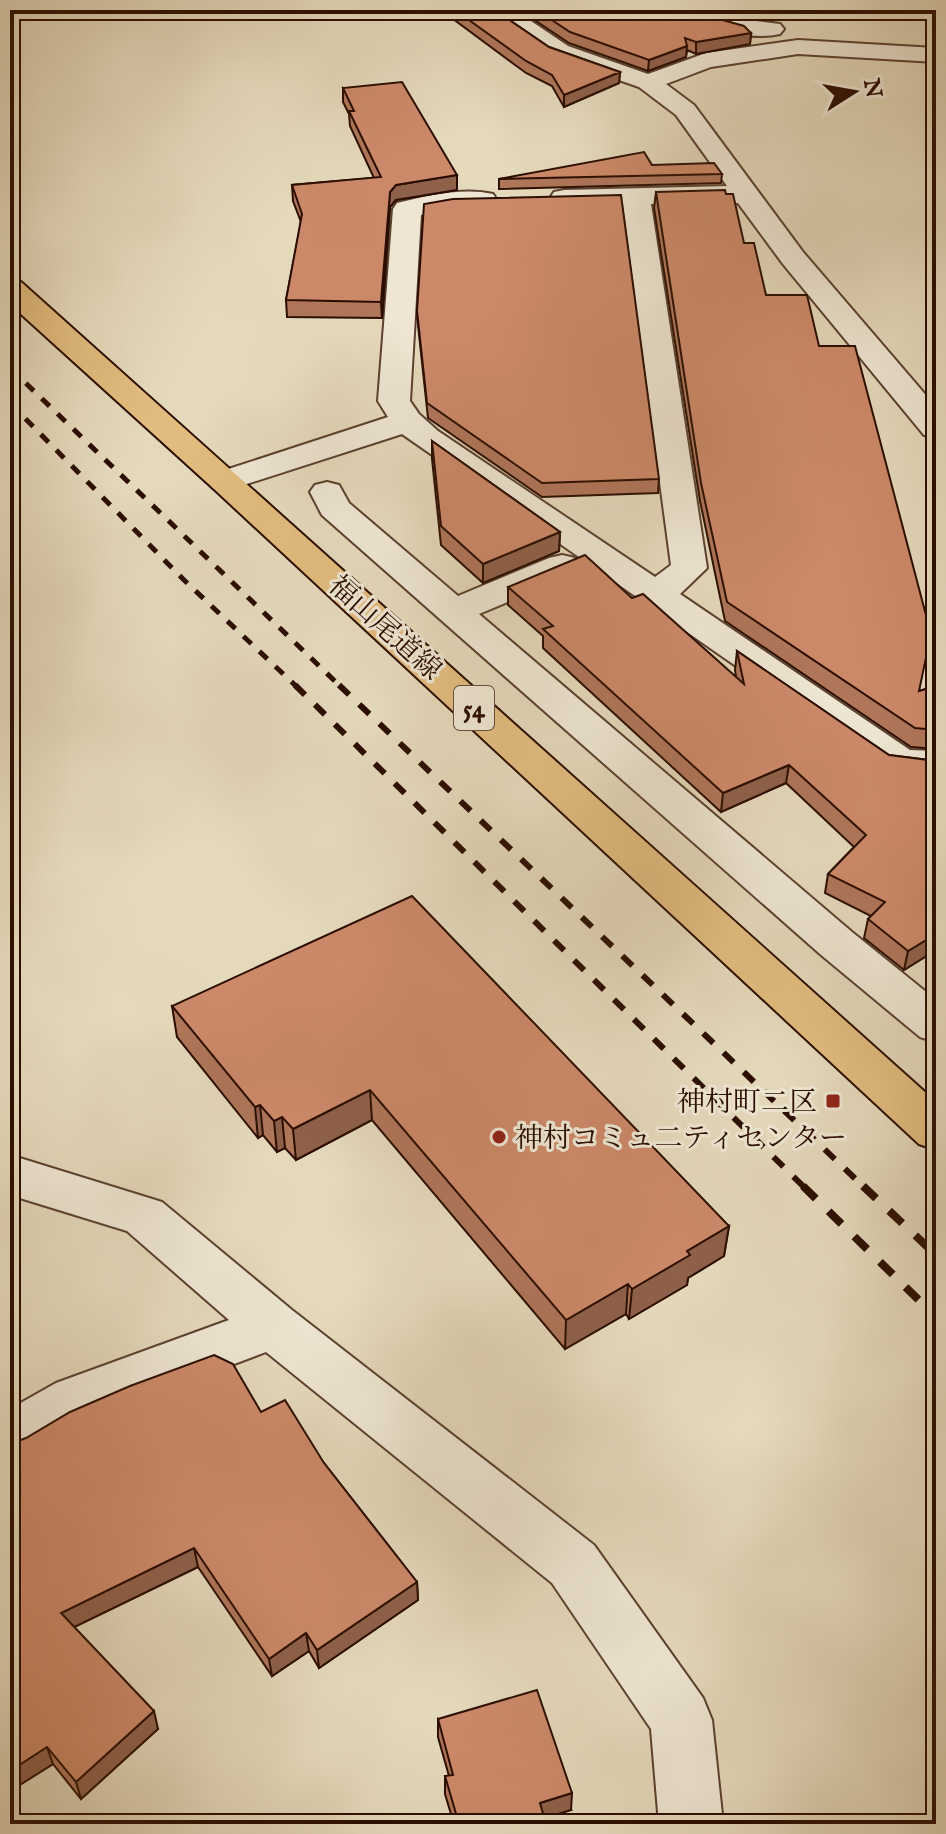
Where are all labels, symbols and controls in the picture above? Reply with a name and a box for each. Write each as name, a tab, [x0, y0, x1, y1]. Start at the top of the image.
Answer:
north arrow	[814, 52, 894, 132]
text: N	[856, 76, 887, 101]
street label: 福山尾道線	[321, 569, 448, 689]
road number: 54	[454, 686, 494, 730]
place label: 神村町二区	[677, 1086, 817, 1121]
marker: 神村町二区	[824, 1092, 842, 1110]
place label: 神村コミュ二ティセンター	[515, 1122, 847, 1157]
marker: 神村コミュ二ティセンター	[490, 1128, 508, 1146]

